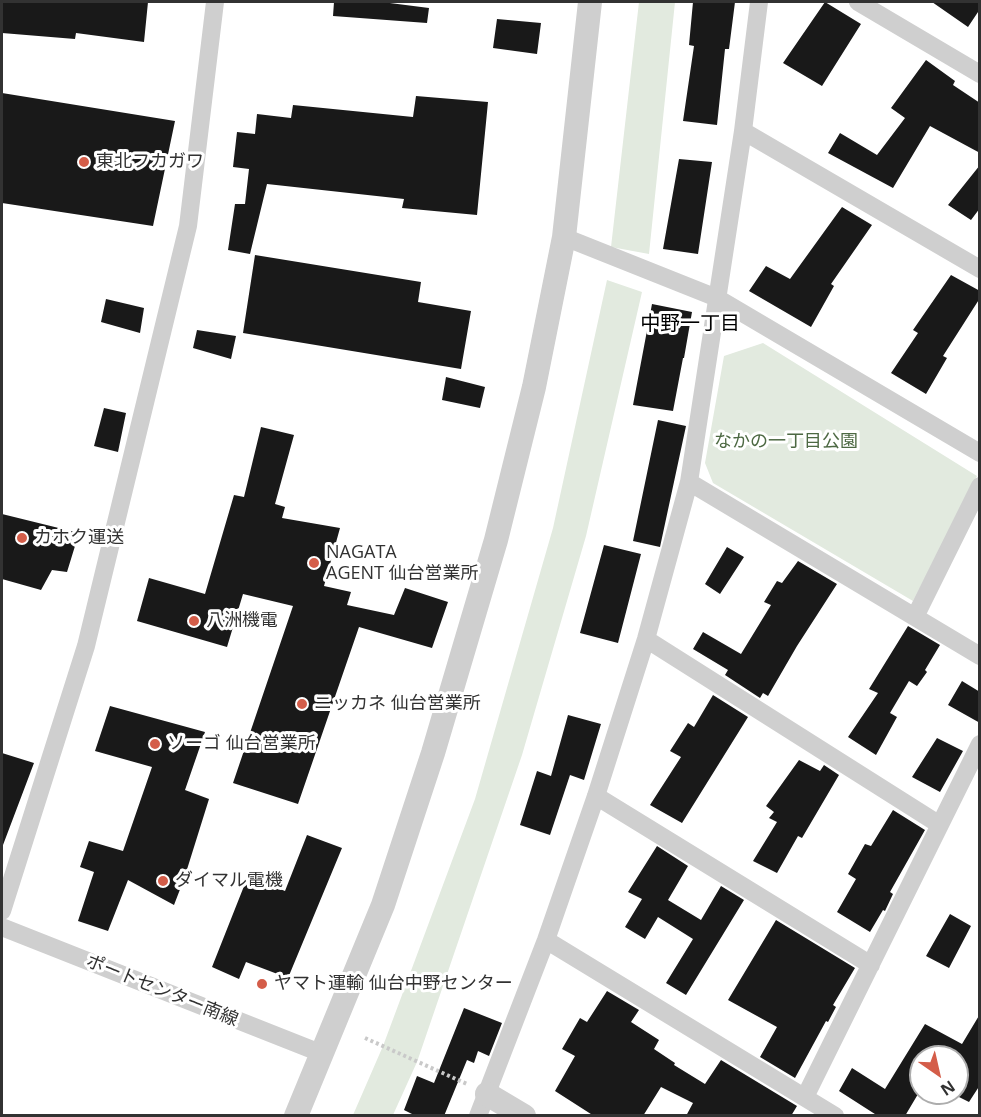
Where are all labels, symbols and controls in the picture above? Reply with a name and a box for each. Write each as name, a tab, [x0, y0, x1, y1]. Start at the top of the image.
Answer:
place label: 東北フカガワ	[96, 151, 204, 173]
marker: 東北フカガワ	[77, 155, 91, 169]
district label: 中野一丁目	[640, 312, 740, 336]
park label: なかの一丁目公園	[714, 431, 858, 453]
place label: カホク運送	[34, 527, 124, 549]
marker: カホク運送	[15, 531, 29, 545]
place label: NAGATA AGENT 仙台営業所	[326, 542, 479, 584]
marker: NAGATA AGENT 仙台営業所	[307, 556, 321, 570]
place label: 八洲機電	[206, 610, 278, 632]
marker: 八洲機電	[187, 614, 201, 628]
place label: ニッカネ 仙台営業所	[314, 693, 481, 715]
marker: ニッカネ 仙台営業所	[295, 697, 309, 711]
place label: ソーゴ 仙台営業所	[167, 733, 316, 755]
marker: ソーゴ 仙台営業所	[148, 737, 162, 751]
place label: ダイマル電機	[175, 870, 283, 892]
marker: ダイマル電機	[156, 874, 170, 888]
street label: ポートセンター南線	[83, 951, 241, 1031]
place label: ヤマト運輸 仙台中野センター	[274, 973, 513, 995]
marker: ヤマト運輸 仙台中野センター	[255, 977, 269, 991]
north arrow	[909, 1045, 969, 1105]
text: N	[936, 1076, 959, 1101]

